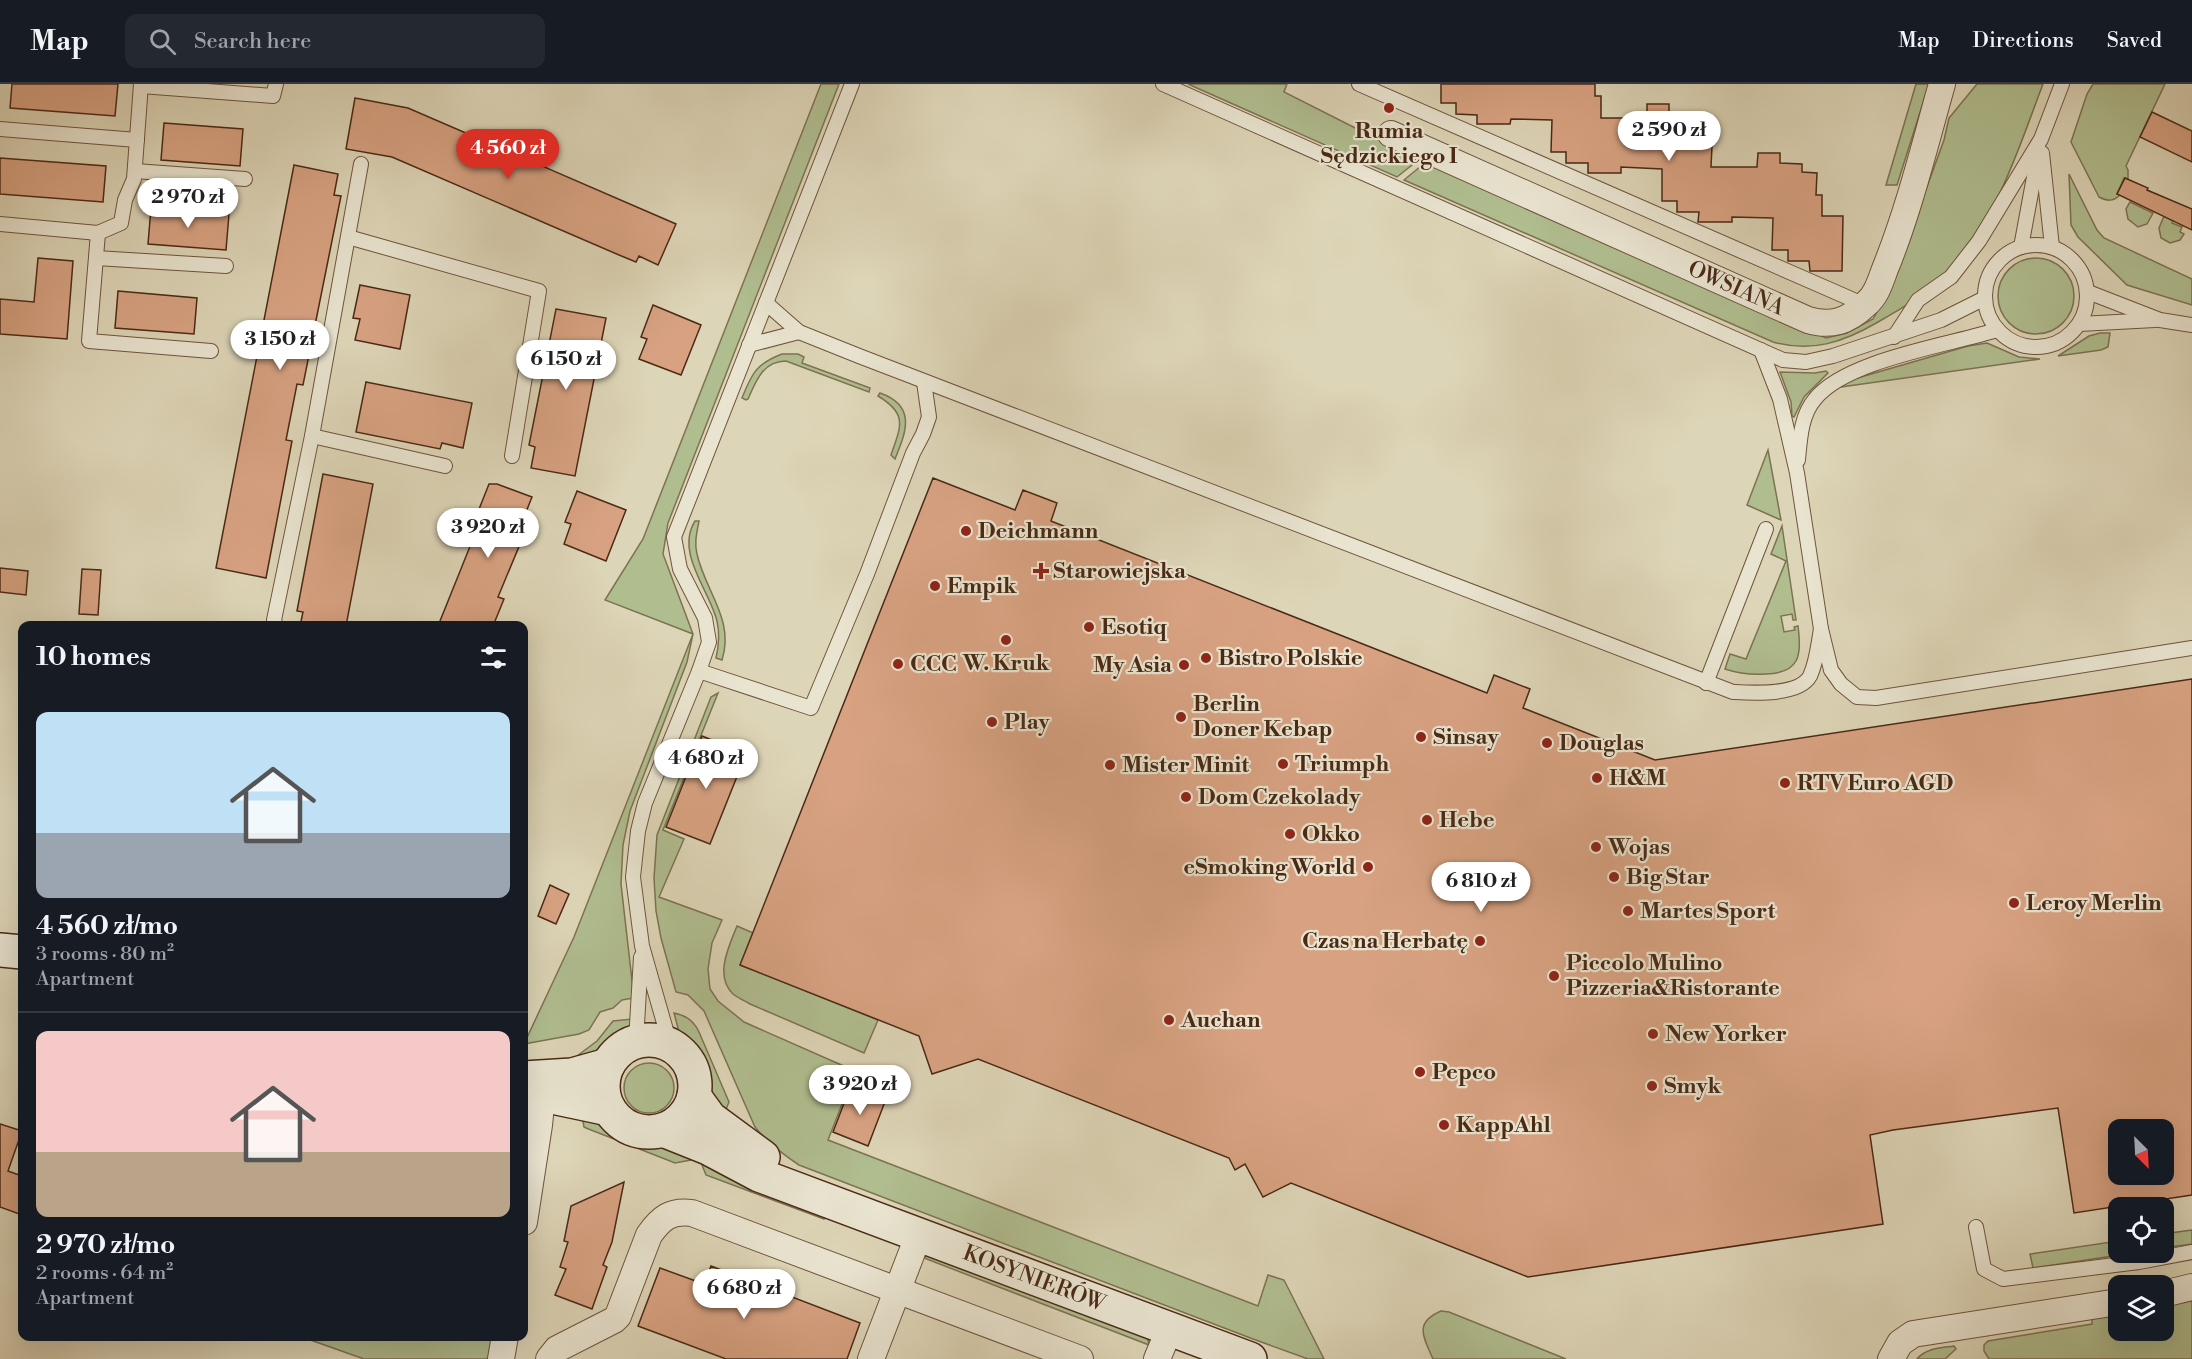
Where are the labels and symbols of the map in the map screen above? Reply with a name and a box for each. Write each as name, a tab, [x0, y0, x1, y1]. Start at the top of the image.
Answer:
marker: Rumia Sędzickiego I	[1382, 101, 1396, 115]
pin: 2 590 zł	[1607, 111, 1731, 162]
place label: Rumia Sędzickiego I	[1321, 118, 1458, 170]
pin: 4 560 zł	[446, 129, 570, 180]
pin: 2 970 zł	[126, 178, 250, 229]
street label: OWSIANA	[1684, 255, 1790, 322]
pin: 3 150 zł	[218, 320, 342, 371]
pin: 6 150 zł	[504, 340, 628, 391]
pin: 3 920 zł	[426, 508, 550, 559]
place label: Deichmann	[978, 518, 1099, 545]
marker: Deichmann	[959, 524, 973, 538]
place label: Starowiejska	[1053, 558, 1187, 585]
marker: Starowiejska	[1034, 564, 1048, 578]
place label: Empik	[947, 573, 1017, 600]
marker: Empik	[928, 579, 942, 593]
place label: Esotiq	[1101, 614, 1167, 641]
marker: Esotiq	[1082, 620, 1096, 634]
marker: W. Kruk	[999, 633, 1013, 647]
place label: Bistro Polskie	[1218, 645, 1363, 672]
place label: W. Kruk	[962, 650, 1050, 677]
place label: CCC	[910, 651, 957, 678]
marker: Bistro Polskie	[1199, 651, 1213, 665]
place label: My Asia	[1093, 652, 1173, 679]
marker: CCC	[891, 657, 905, 671]
marker: My Asia	[1177, 658, 1191, 672]
place label: Berlin Doner Kebap	[1193, 691, 1333, 743]
place label: Play	[1004, 709, 1051, 736]
marker: Berlin Doner Kebap	[1174, 710, 1188, 724]
marker: Play	[985, 715, 999, 729]
place label: Sinsay	[1433, 724, 1499, 751]
marker: Sinsay	[1414, 730, 1428, 744]
place label: Douglas	[1559, 730, 1644, 757]
marker: Douglas	[1540, 736, 1554, 750]
pin: 4 680 zł	[644, 739, 768, 790]
place label: Triumph	[1295, 751, 1390, 778]
place label: Mister Minit	[1122, 752, 1249, 779]
marker: Triumph	[1276, 757, 1290, 771]
marker: Mister Minit	[1103, 758, 1117, 772]
place label: H&M	[1609, 765, 1667, 792]
place label: RTV Euro AGD	[1797, 770, 1953, 797]
marker: H&M	[1590, 771, 1604, 785]
marker: RTV Euro AGD	[1778, 776, 1792, 790]
place label: Dom Czekolady	[1198, 784, 1361, 811]
marker: Dom Czekolady	[1179, 790, 1193, 804]
place label: Hebe	[1439, 807, 1495, 834]
marker: Hebe	[1420, 813, 1434, 827]
place label: Okko	[1302, 821, 1360, 848]
marker: Okko	[1283, 827, 1297, 841]
place label: Wojas	[1607, 834, 1670, 861]
marker: Wojas	[1589, 840, 1603, 854]
place label: eSmoking World	[1183, 854, 1356, 881]
marker: eSmoking World	[1361, 860, 1375, 874]
pin: 6 810 zł	[1419, 862, 1543, 913]
place label: Big Star	[1626, 864, 1710, 891]
marker: Big Star	[1607, 870, 1621, 884]
place label: Leroy Merlin	[2026, 890, 2162, 917]
marker: Leroy Merlin	[2007, 896, 2021, 910]
place label: Martes Sport	[1640, 898, 1776, 925]
marker: Martes Sport	[1621, 904, 1635, 918]
place label: Czas na Herbatę	[1302, 928, 1468, 955]
marker: Czas na Herbatę	[1473, 934, 1487, 948]
place label: Piccolo Mulino Pizzeria&Ristorante	[1566, 950, 1780, 1002]
marker: Piccolo Mulino Pizzeria&Ristorante	[1547, 969, 1561, 983]
place label: Auchan	[1180, 1007, 1261, 1034]
marker: Auchan	[1162, 1013, 1176, 1027]
place label: New Yorker	[1665, 1021, 1787, 1048]
marker: New Yorker	[1646, 1027, 1660, 1041]
place label: Pepco	[1432, 1059, 1496, 1086]
pin: 3 920 zł	[798, 1065, 922, 1116]
marker: Pepco	[1413, 1065, 1427, 1079]
place label: Smyk	[1664, 1073, 1722, 1100]
marker: Smyk	[1645, 1079, 1659, 1093]
place label: KappAhl	[1456, 1112, 1551, 1139]
marker: KappAhl	[1437, 1118, 1451, 1132]
north arrow	[2108, 1119, 2174, 1185]
street label: KOSYNIERÓW	[959, 1239, 1110, 1317]
pin: 6 680 zł	[682, 1269, 806, 1320]

